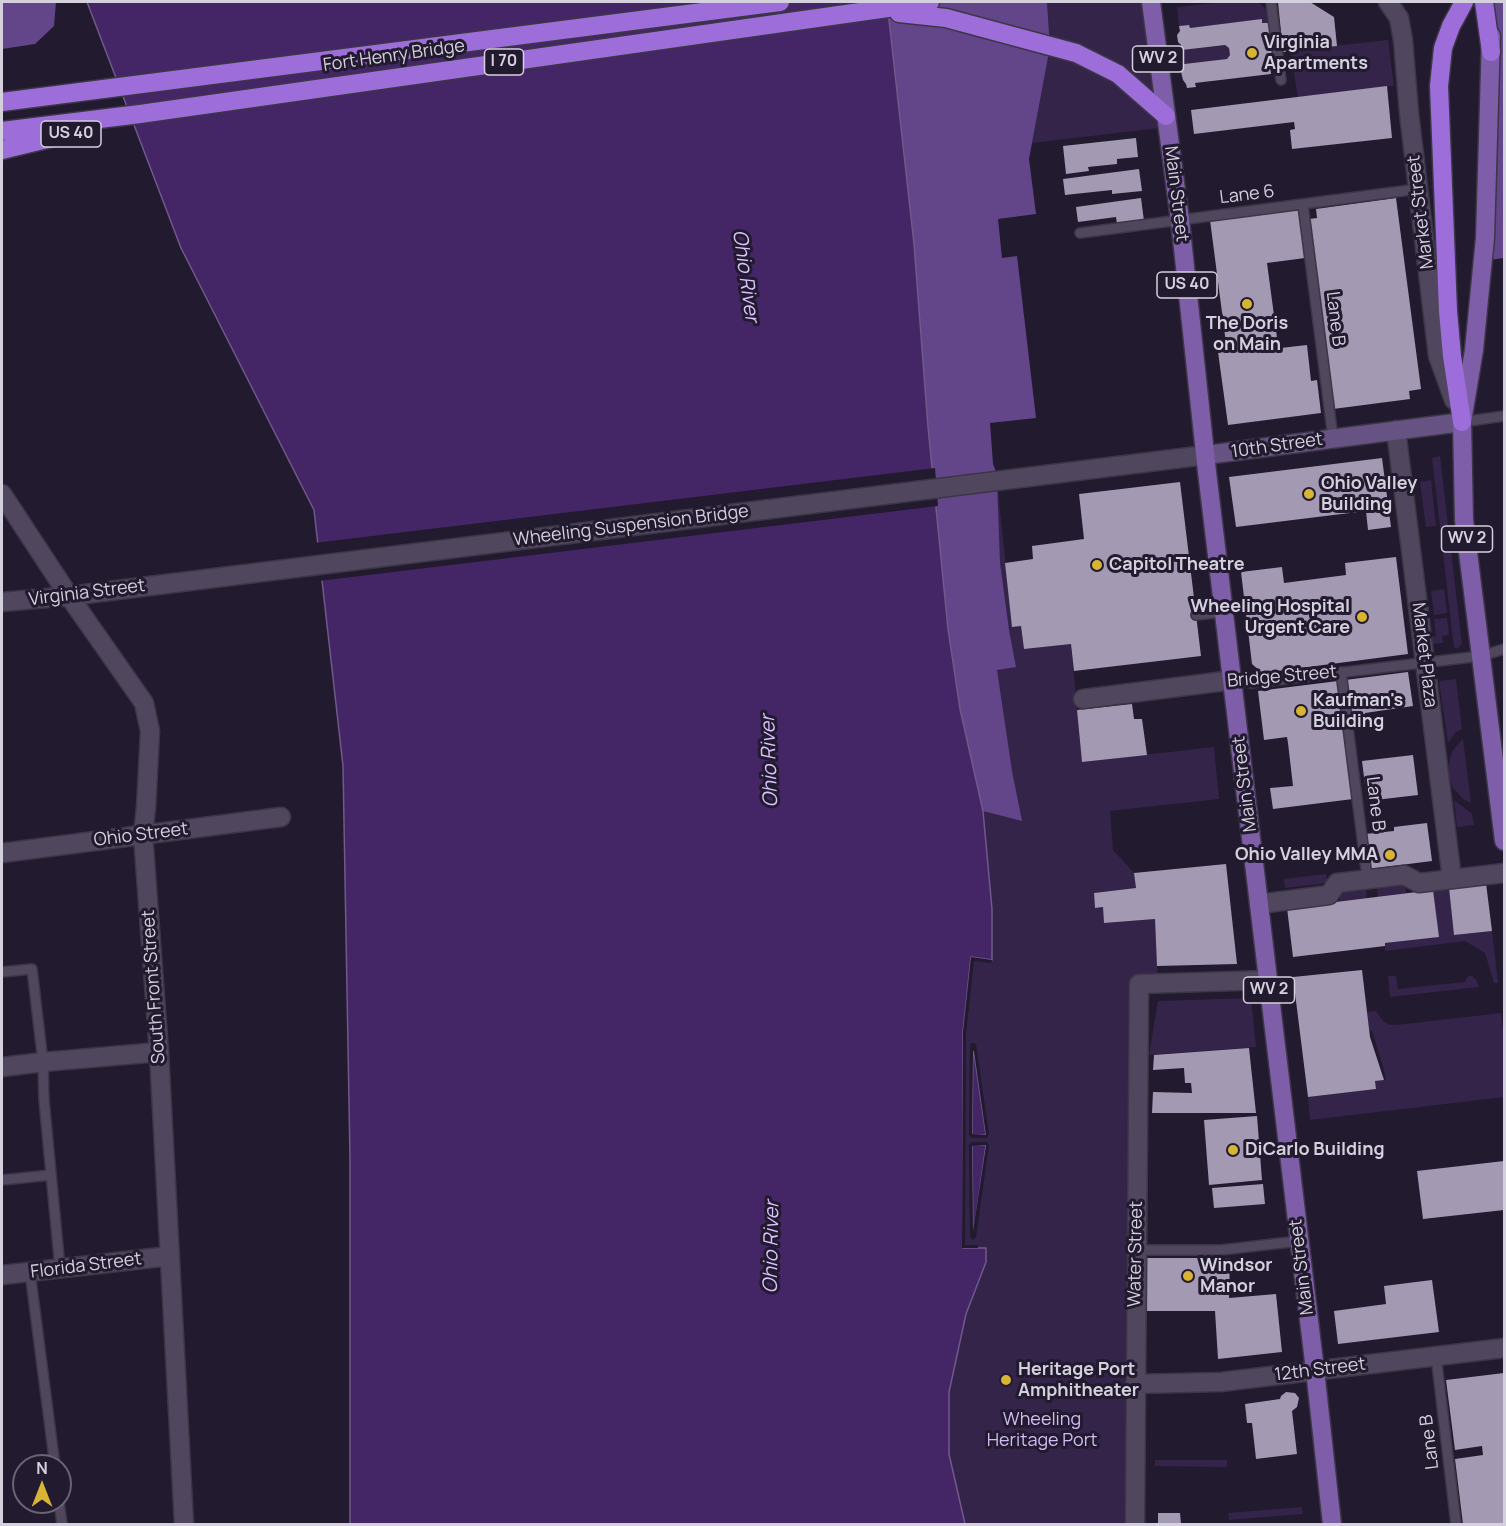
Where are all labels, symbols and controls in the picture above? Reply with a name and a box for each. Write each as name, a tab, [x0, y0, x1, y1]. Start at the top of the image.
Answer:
place label: Virginia Apartments	[1264, 32, 1368, 74]
street label: Fort Henry Bridge	[322, 35, 466, 77]
road number: WV 2	[1132, 46, 1184, 72]
marker: Virginia Apartments	[1245, 46, 1259, 60]
road number: I 70	[484, 49, 524, 75]
road number: US 40	[41, 121, 101, 147]
street label: Main Street	[1159, 145, 1193, 243]
street label: Market Street	[1403, 154, 1439, 270]
street label: Lane 6	[1218, 181, 1276, 209]
water label: Ohio River	[727, 228, 763, 324]
road number: US 40	[1157, 272, 1217, 298]
street label: Lane B	[1321, 290, 1349, 348]
marker: The Doris on Main	[1240, 297, 1254, 311]
place label: The Doris on Main	[1206, 313, 1288, 356]
street label: 10th Street	[1230, 429, 1324, 463]
place label: Ohio Valley Building	[1321, 473, 1417, 516]
marker: Ohio Valley Building	[1302, 487, 1316, 501]
street label: Wheeling Suspension Bridge	[512, 501, 750, 551]
road number: WV 2	[1442, 526, 1492, 552]
place label: Capitol Theatre	[1109, 554, 1245, 576]
marker: Capitol Theatre	[1090, 558, 1104, 572]
street label: Virginia Street	[28, 575, 146, 611]
place label: Wheeling Hospital Urgent Care	[1190, 596, 1350, 638]
street label: Market Plaza	[1407, 601, 1441, 709]
marker: Wheeling Hospital Urgent Care	[1355, 610, 1369, 624]
street label: Bridge Street	[1226, 661, 1338, 693]
place label: Kaufman's Building	[1313, 690, 1403, 732]
marker: Kaufman's Building	[1294, 704, 1308, 718]
water label: Ohio River	[756, 714, 784, 808]
street label: Main Street	[1228, 735, 1262, 833]
street label: Lane B	[1361, 775, 1389, 833]
street label: Ohio Street	[93, 818, 189, 852]
place label: Ohio Valley MMA	[1235, 844, 1378, 866]
marker: Ohio Valley MMA	[1383, 848, 1397, 862]
street label: South Front Street	[138, 909, 170, 1065]
road number: WV 2	[1244, 977, 1294, 1003]
place label: DiCarlo Building	[1245, 1139, 1384, 1161]
marker: DiCarlo Building	[1226, 1143, 1240, 1157]
water label: Ohio River	[759, 1200, 785, 1294]
street label: Water Street	[1124, 1201, 1148, 1307]
street label: Main Street	[1285, 1218, 1319, 1316]
street label: Florida Street	[29, 1248, 143, 1284]
place label: Windsor Manor	[1200, 1255, 1273, 1298]
marker: Windsor Manor	[1181, 1269, 1195, 1283]
street label: 12th Street	[1273, 1354, 1367, 1386]
place label: Heritage Port Amphitheater	[1018, 1359, 1139, 1402]
marker: Heritage Port Amphitheater	[999, 1373, 1013, 1387]
park label: Wheeling Heritage Port	[987, 1409, 1097, 1452]
street label: Lane B	[1416, 1413, 1444, 1471]
north arrow	[12, 1454, 72, 1514]
text: N	[36, 1457, 48, 1479]

